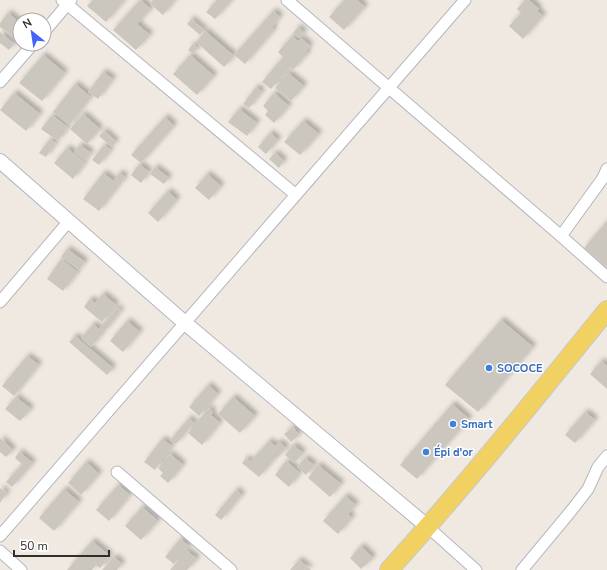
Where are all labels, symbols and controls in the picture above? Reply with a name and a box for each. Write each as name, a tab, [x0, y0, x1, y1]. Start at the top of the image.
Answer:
north arrow	[12, 12, 52, 52]
text: N	[20, 15, 35, 32]
place label: SOCOCE	[497, 361, 542, 376]
marker: SOCOCE	[484, 363, 494, 373]
place label: Smart	[461, 417, 493, 432]
marker: Smart	[448, 419, 458, 429]
place label: Épi d'or	[434, 444, 474, 460]
marker: Épi d'or	[421, 447, 431, 457]
scale bar	[14, 532, 109, 558]
text: 50 m	[20, 538, 48, 554]

